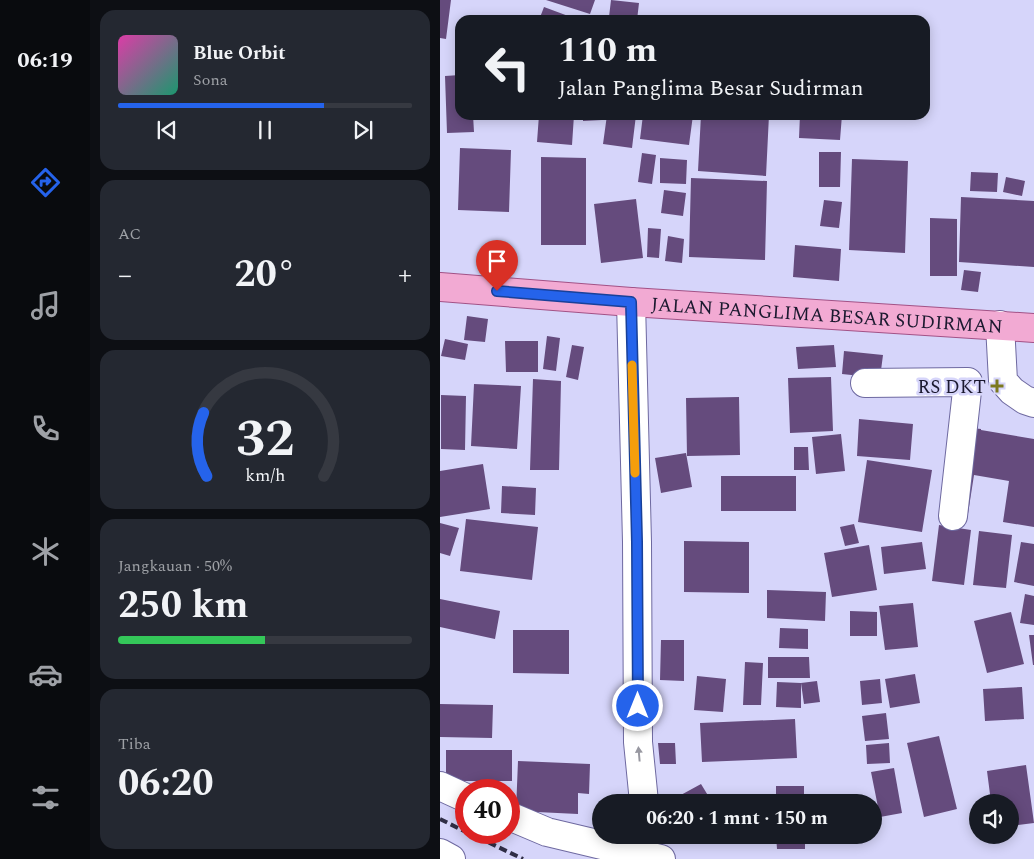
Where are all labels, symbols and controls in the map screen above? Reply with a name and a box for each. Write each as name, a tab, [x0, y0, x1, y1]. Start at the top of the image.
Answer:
text: 110 m	[558, 24, 657, 77]
icon: left	[475, 35, 540, 100]
text: Blue Orbit	[193, 39, 286, 68]
text: 06:19	[17, 44, 73, 77]
text: Sona	[193, 68, 228, 92]
text: Jalan Panglima Besar Sudirman	[558, 72, 864, 105]
icon: previous	[153, 116, 181, 144]
icon: pause	[251, 116, 279, 144]
icon: next	[349, 116, 377, 144]
icon: directions	[28, 165, 63, 200]
text: AC	[118, 222, 141, 246]
pin	[476, 240, 518, 291]
text: 20°	[234, 246, 296, 304]
icon: arrive	[483, 247, 511, 275]
text: −	[118, 254, 132, 297]
text: +	[398, 254, 412, 297]
icon: music	[28, 288, 63, 323]
street label: JALAN PANGLIMA BESAR SUDIRMAN	[650, 290, 1004, 342]
place label: RS DKT	[918, 373, 986, 402]
marker: RS DKT	[990, 379, 1004, 393]
text: 32	[236, 400, 294, 479]
icon: phone	[28, 411, 63, 446]
text: km/h	[245, 462, 285, 489]
icon: climate	[28, 534, 63, 569]
text: Jangkauan · 50%	[118, 554, 232, 578]
text: 250 km	[118, 577, 249, 635]
icon: car	[28, 657, 63, 692]
position arrow	[611, 679, 663, 731]
text: Tiba	[118, 732, 151, 756]
one-way arrow	[635, 746, 643, 762]
text: 06:20	[118, 755, 213, 813]
speed limit sign: 40	[455, 779, 520, 844]
icon: filters	[28, 780, 63, 815]
map controls	[969, 794, 1019, 844]
button: sound	[969, 794, 1019, 844]
text: 06:20 · 1 mnt · 150 m	[646, 804, 828, 833]

